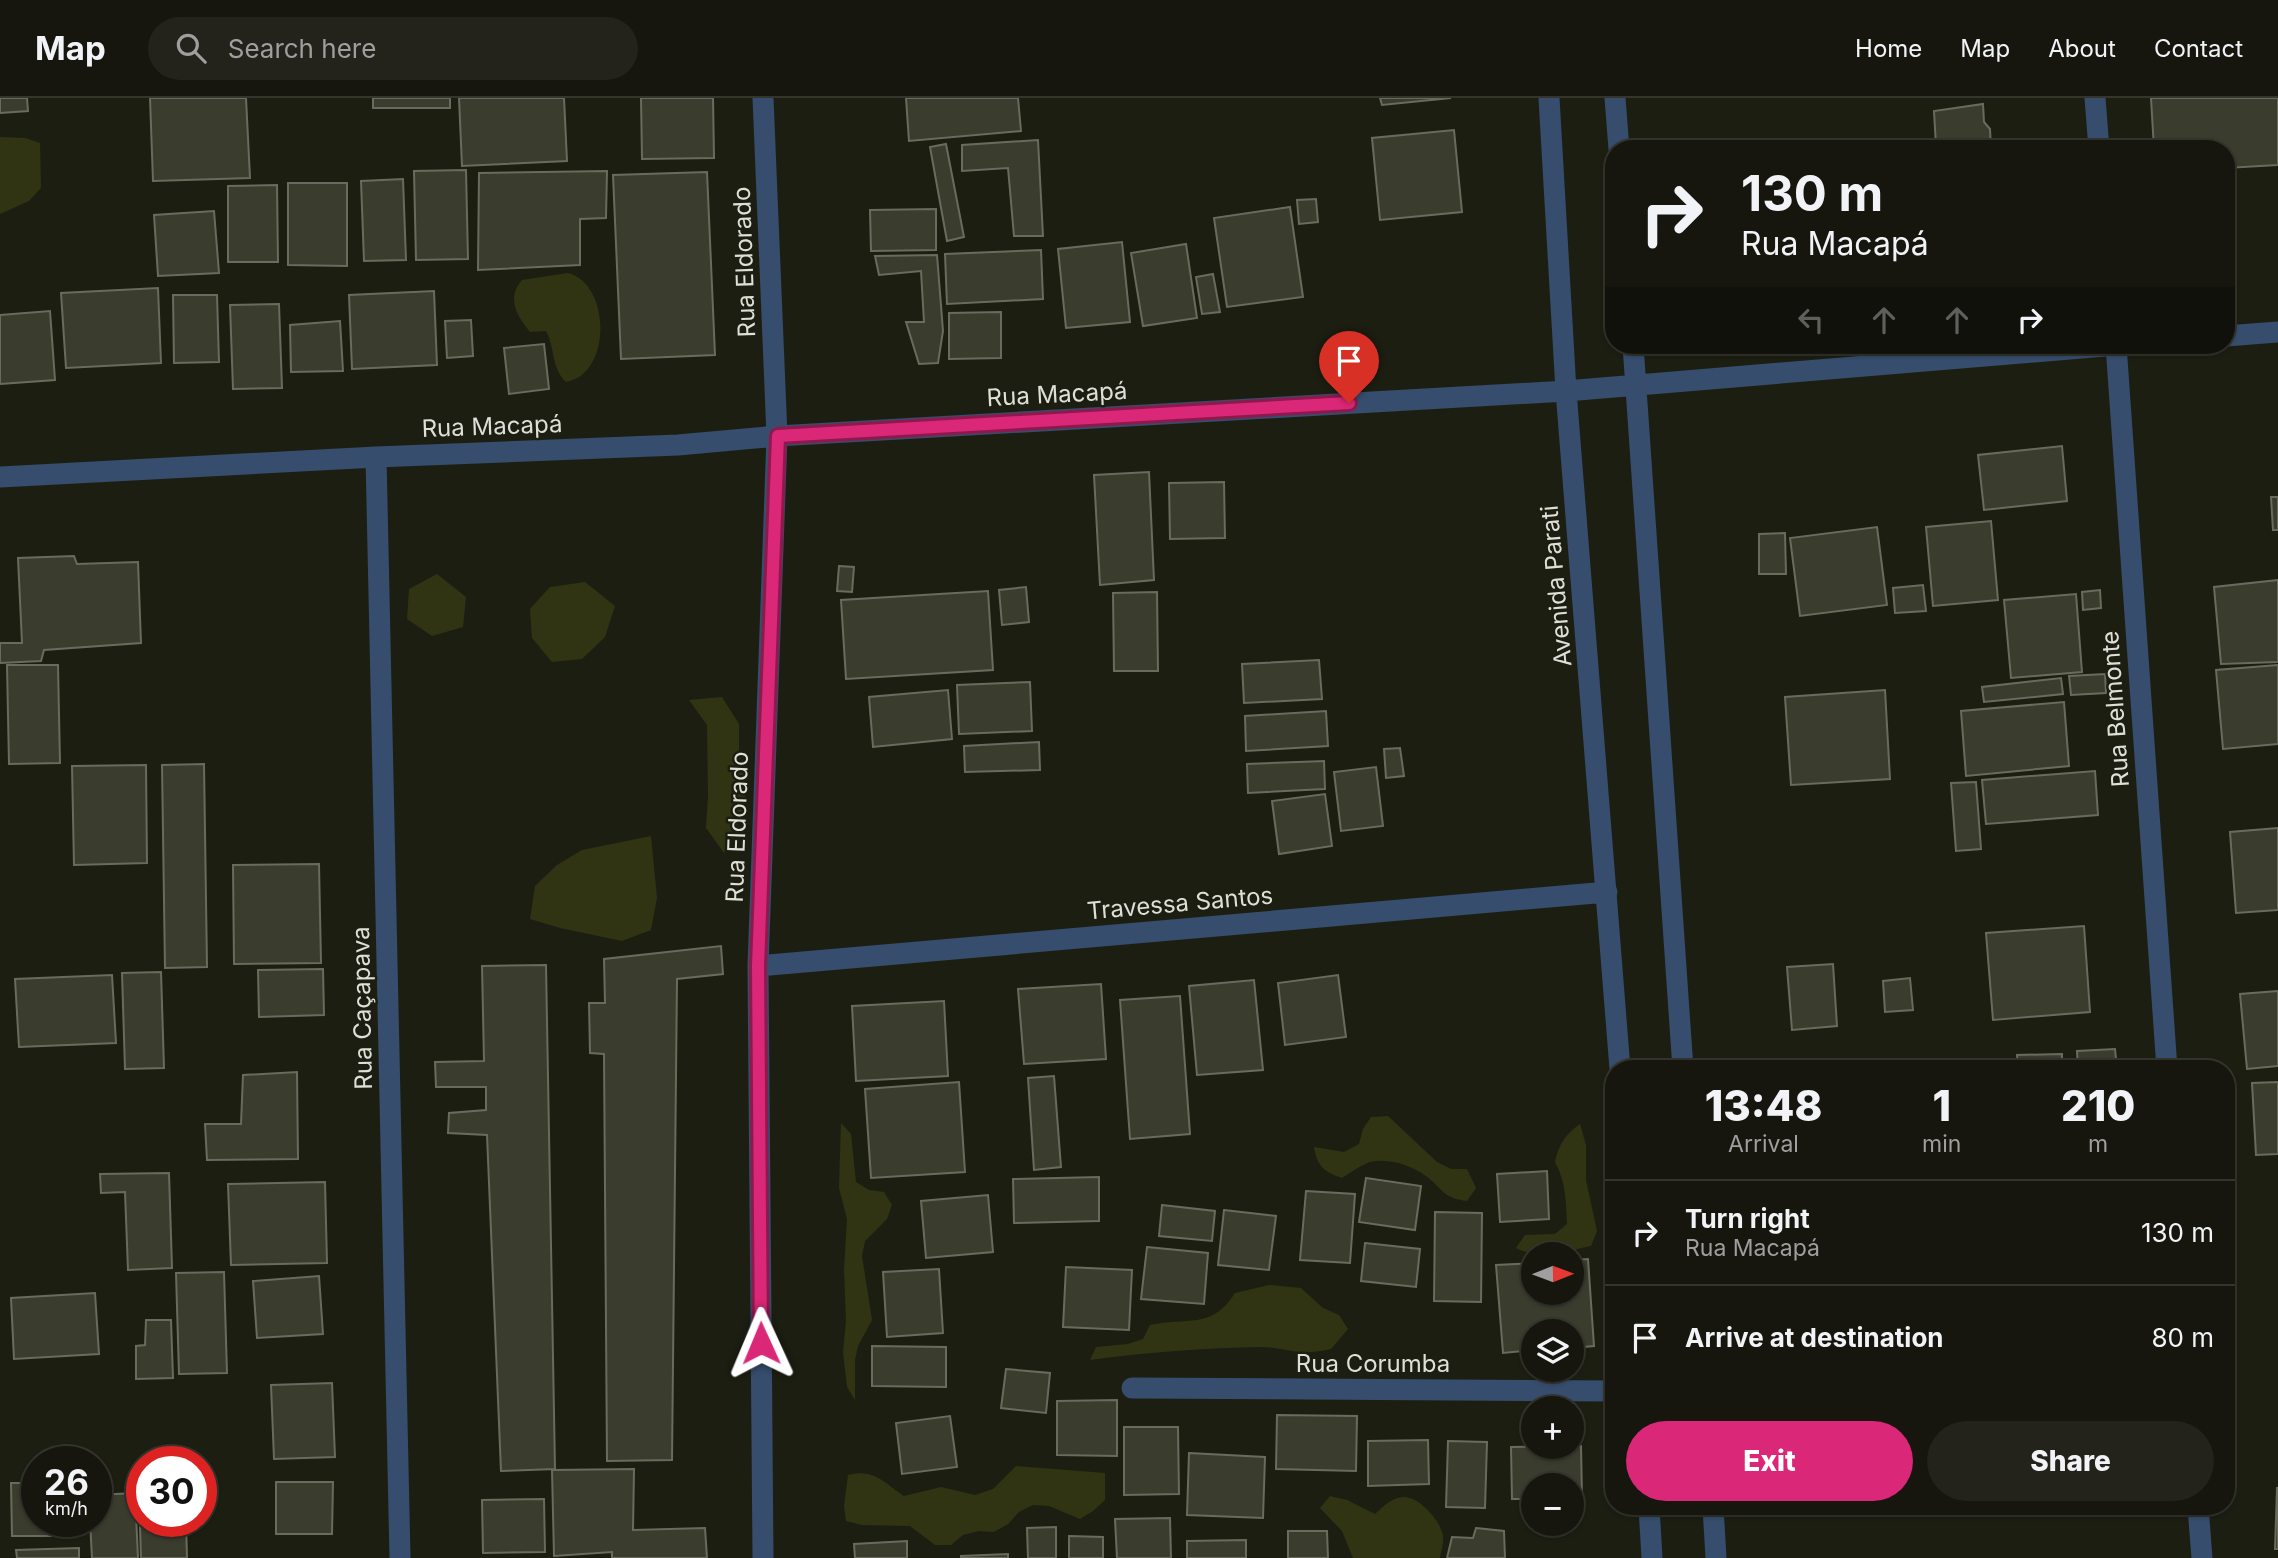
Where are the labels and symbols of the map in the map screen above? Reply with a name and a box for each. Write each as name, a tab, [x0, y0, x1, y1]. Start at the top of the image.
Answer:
street label: Rua Eldorado	[727, 186, 761, 338]
pin	[1319, 331, 1379, 403]
street label: Rua Macapá	[986, 376, 1128, 412]
street label: Rua Macapá	[421, 409, 563, 443]
street label: Avenida Parati	[1535, 504, 1577, 668]
street label: Rua Belmonte	[2095, 630, 2135, 788]
street label: Rua Eldorado	[720, 751, 754, 903]
street label: Travessa Santos	[1086, 880, 1274, 926]
street label: Rua Caçapava	[346, 926, 378, 1090]
north arrow	[1521, 1242, 1584, 1306]
position arrow	[724, 1306, 798, 1380]
street label: Rua Corumba	[1296, 1349, 1450, 1378]
speed limit sign: 30	[126, 1446, 217, 1537]

